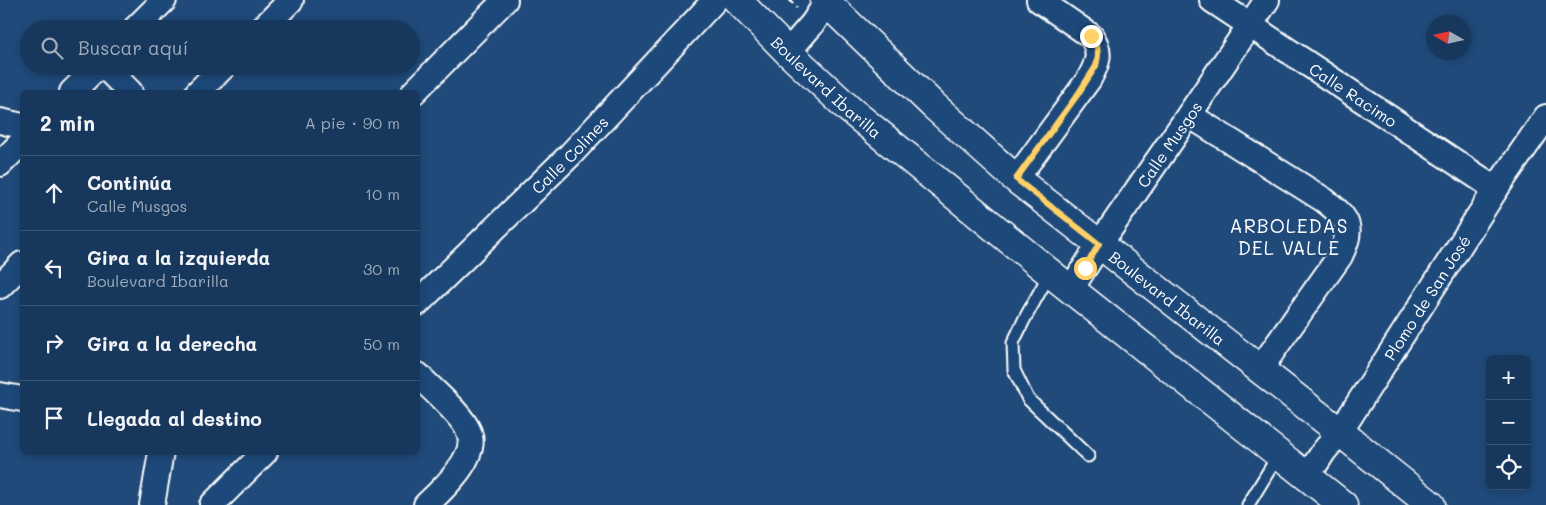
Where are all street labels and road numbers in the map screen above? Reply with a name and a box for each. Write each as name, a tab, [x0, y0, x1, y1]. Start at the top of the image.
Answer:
street label: Boulevard Ibarilla	[767, 31, 886, 142]
street label: Calle Racimo	[1306, 57, 1402, 131]
street label: Calle Musgos	[1132, 97, 1206, 191]
street label: Calle Colines	[526, 111, 612, 198]
street label: Plomo de San José	[1379, 231, 1474, 364]
street label: Boulevard Ibarilla	[1105, 245, 1230, 349]

